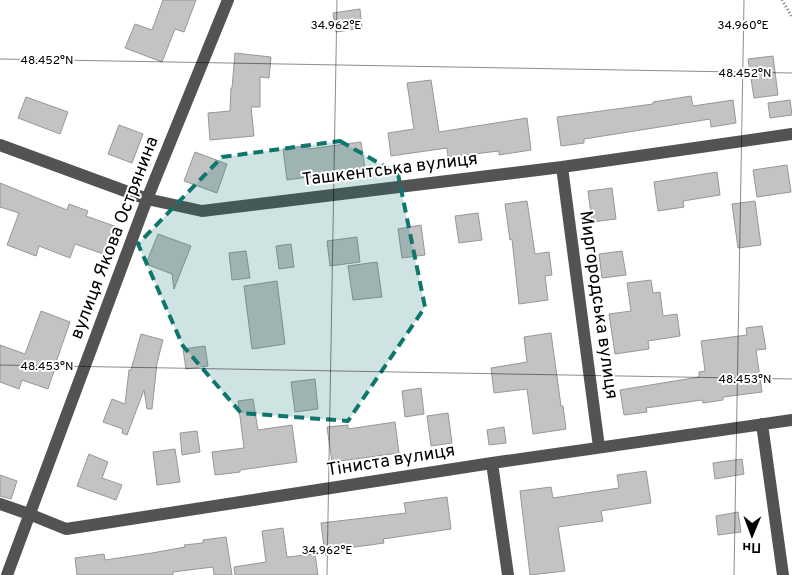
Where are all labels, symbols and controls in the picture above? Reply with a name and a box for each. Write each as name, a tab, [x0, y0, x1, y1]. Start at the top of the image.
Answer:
text: 34.962°E	[310, 18, 362, 34]
text: 34.960°E	[717, 18, 769, 34]
text: 48.452°N	[20, 53, 74, 69]
text: 48.452°N	[718, 66, 772, 82]
street label: вулиця Якова Острянина	[66, 133, 164, 343]
street label: Ташкентська вулиця	[301, 148, 479, 192]
street label: Миргородська вулиця	[573, 209, 623, 401]
text: 48.453°N	[21, 359, 73, 375]
text: 48.453°N	[719, 372, 771, 388]
street label: Тіниста вулиця	[325, 440, 457, 482]
north arrow	[727, 510, 777, 560]
text: Пн	[742, 538, 761, 555]
text: 34.962°E	[301, 543, 353, 559]

